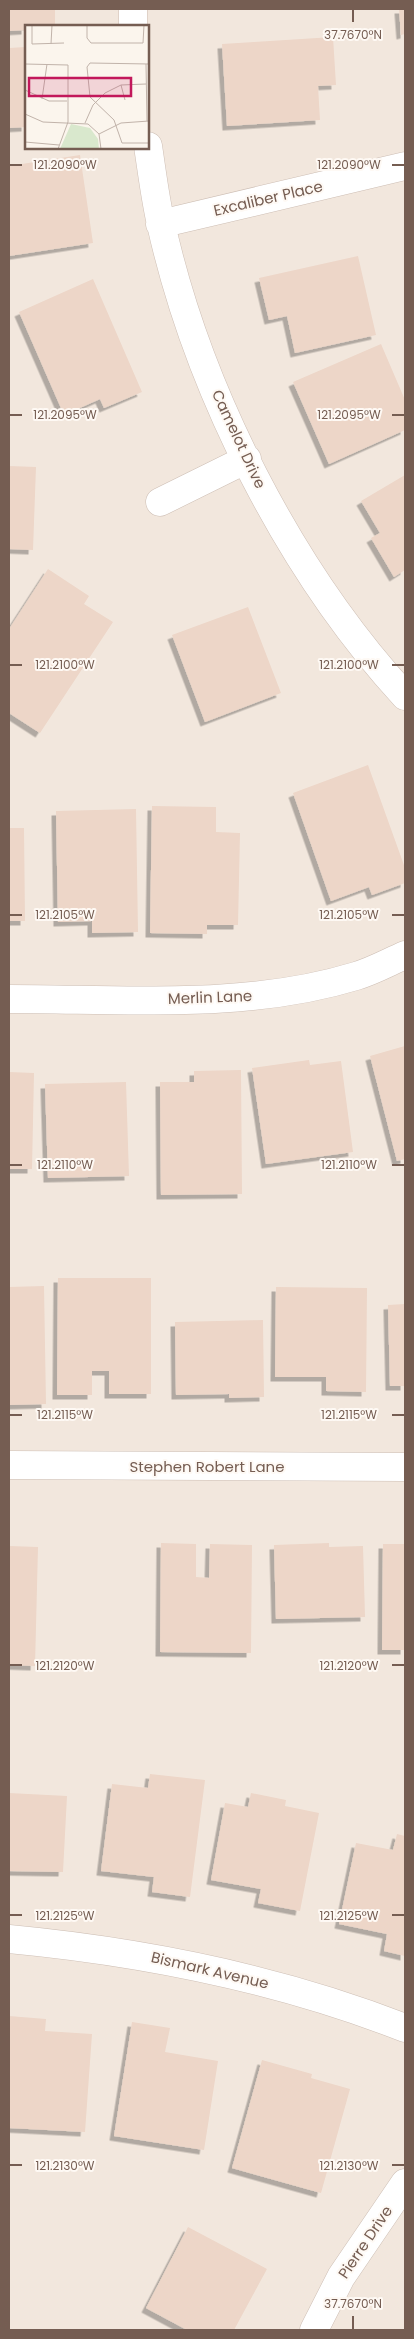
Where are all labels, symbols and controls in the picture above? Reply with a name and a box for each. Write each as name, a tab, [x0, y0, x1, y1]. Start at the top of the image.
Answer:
inset map	[25, 25, 149, 149]
text: 37.7670°N	[324, 26, 382, 43]
text: 121.2090°W	[33, 156, 97, 173]
text: 121.2090°W	[317, 156, 381, 173]
street label: Excaliber Place	[211, 175, 325, 221]
street label: Camelot Drive	[207, 386, 271, 492]
text: 121.2095°W	[33, 406, 97, 423]
text: 121.2095°W	[317, 406, 381, 423]
text: 121.2100°W	[35, 656, 95, 673]
text: 121.2100°W	[319, 656, 379, 673]
text: 121.2105°W	[35, 906, 95, 923]
text: 121.2105°W	[319, 906, 379, 923]
street label: Merlin Lane	[167, 985, 253, 1009]
text: 121.2110°W	[37, 1156, 93, 1173]
text: 121.2110°W	[321, 1156, 377, 1173]
text: 121.2115°W	[37, 1406, 93, 1423]
text: 121.2115°W	[321, 1406, 377, 1423]
street label: Stephen Robert Lane	[130, 1456, 284, 1477]
text: 121.2120°W	[36, 1657, 95, 1674]
text: 121.2120°W	[320, 1657, 379, 1674]
text: 121.2125°W	[36, 1907, 95, 1924]
text: 121.2125°W	[320, 1907, 379, 1924]
street label: Bismark Avenue	[149, 1946, 271, 1994]
text: 121.2130°W	[35, 2157, 95, 2174]
text: 121.2130°W	[319, 2157, 379, 2174]
street label: Pierre Drive	[333, 2201, 397, 2283]
text: 37.7670°N	[324, 2295, 382, 2312]

